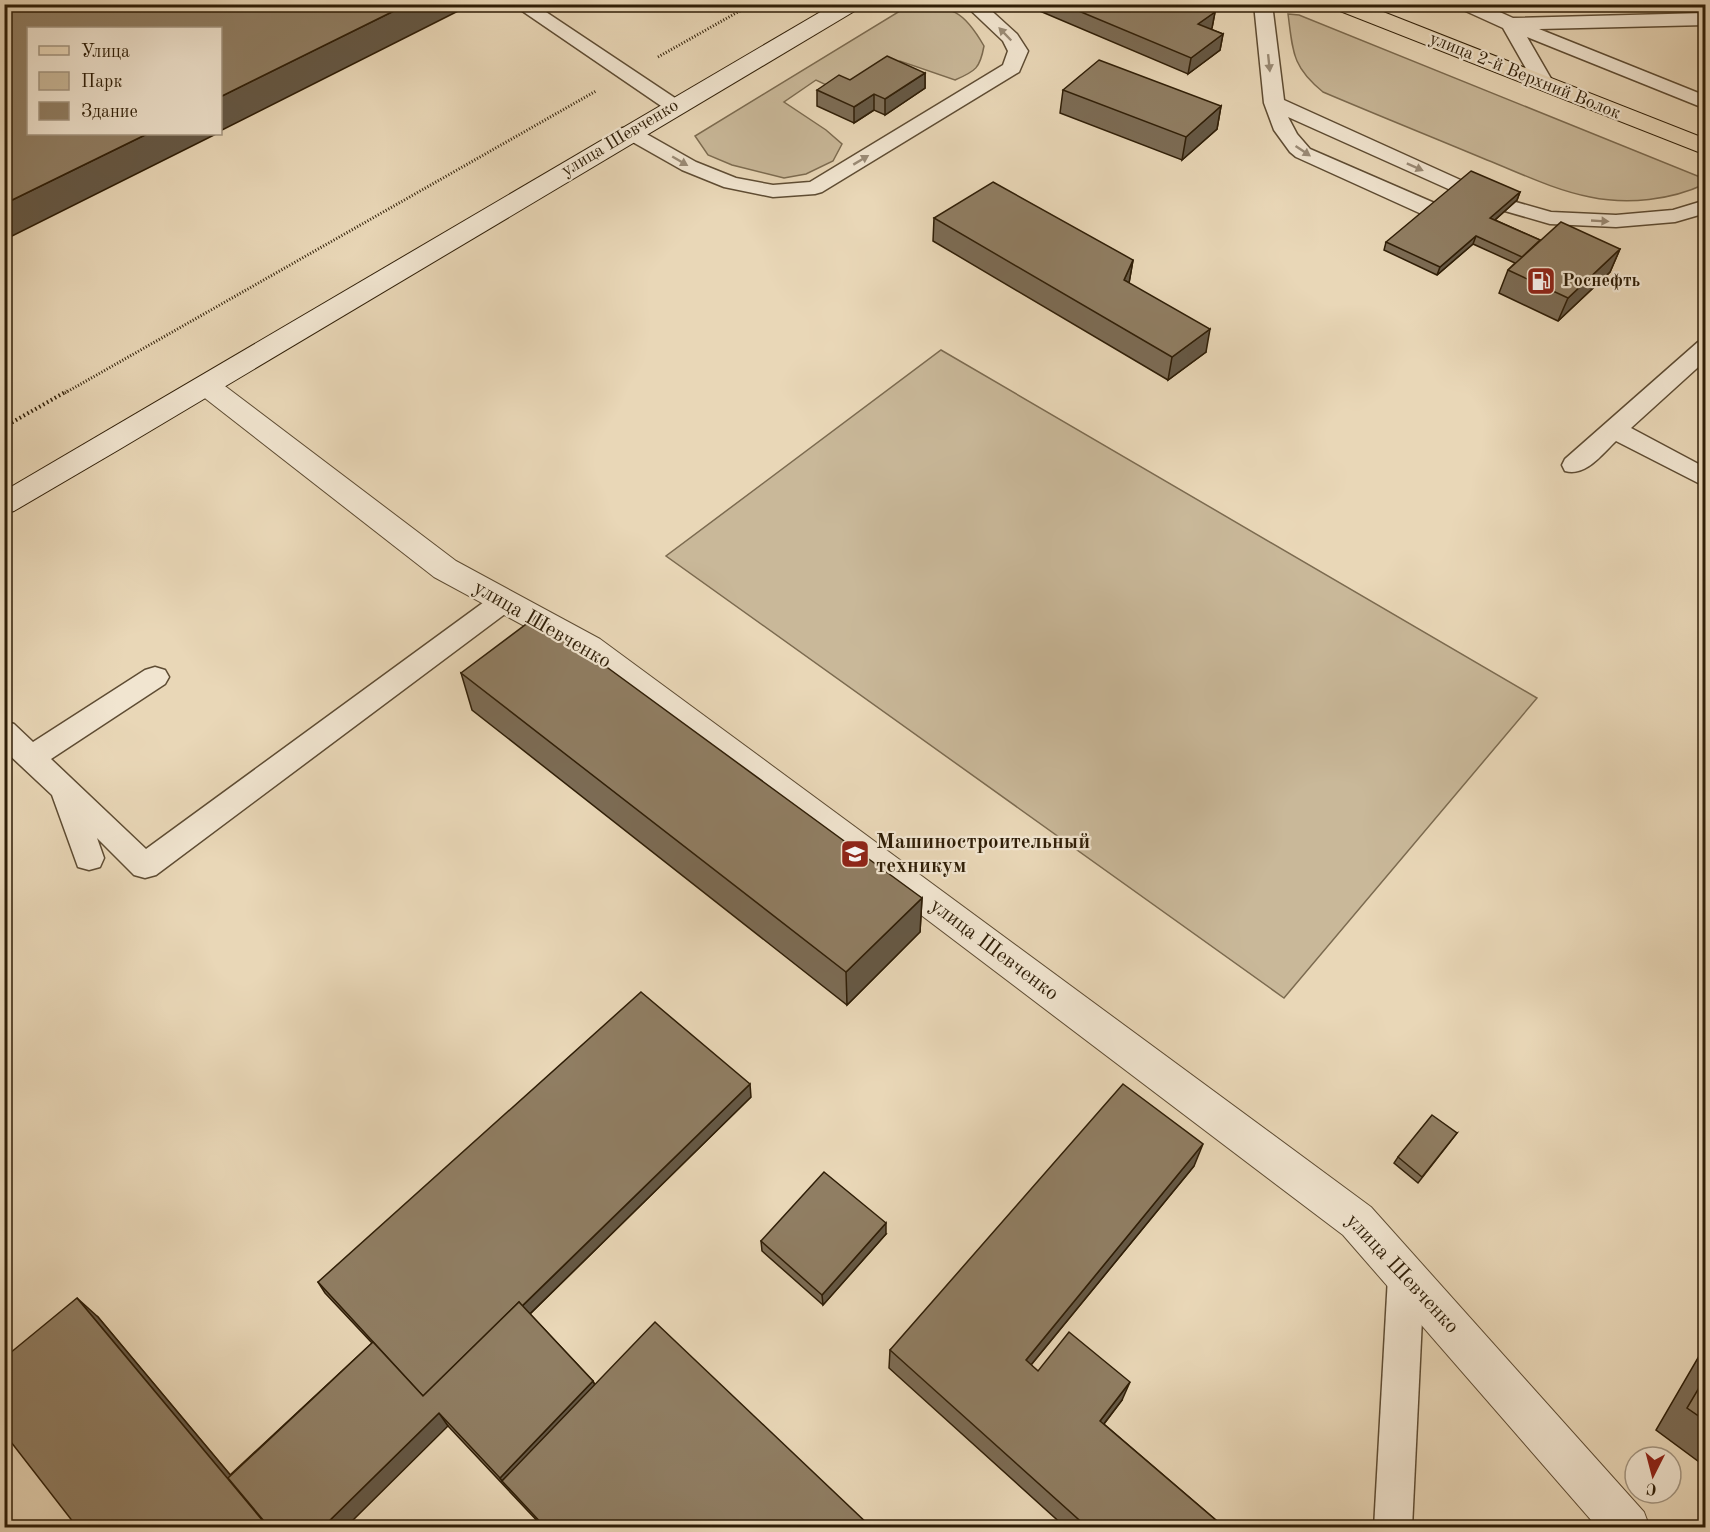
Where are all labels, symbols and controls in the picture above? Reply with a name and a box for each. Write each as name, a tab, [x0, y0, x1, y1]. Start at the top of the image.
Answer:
legend	[27, 27, 222, 135]
one-way arrow	[998, 27, 1012, 42]
street label: улица 2-й Верхний Волок	[1427, 29, 1623, 123]
text: Улица	[81, 43, 130, 61]
one-way arrow	[1265, 53, 1274, 72]
text: Парк	[81, 73, 122, 91]
street label: улица Шевченко	[558, 96, 682, 180]
text: Здание	[81, 103, 138, 121]
one-way arrow	[1294, 145, 1310, 157]
one-way arrow	[853, 154, 869, 165]
one-way arrow	[672, 156, 689, 166]
one-way arrow	[1406, 162, 1423, 171]
one-way arrow	[1590, 216, 1609, 225]
fuel station icon: Роснефть	[1525, 265, 1557, 297]
place label: Роснефть	[1562, 272, 1641, 291]
street label: улица Шевченко	[470, 577, 614, 673]
place label: Машиностроительный техникум	[876, 832, 1090, 877]
school or university icon: Машиностроительный техникум	[839, 838, 871, 870]
street label: улица Шевченко	[926, 895, 1062, 1005]
street label: улица Шевченко	[1341, 1210, 1463, 1338]
north arrow	[1623, 1445, 1683, 1505]
text: С	[1646, 1479, 1658, 1496]

